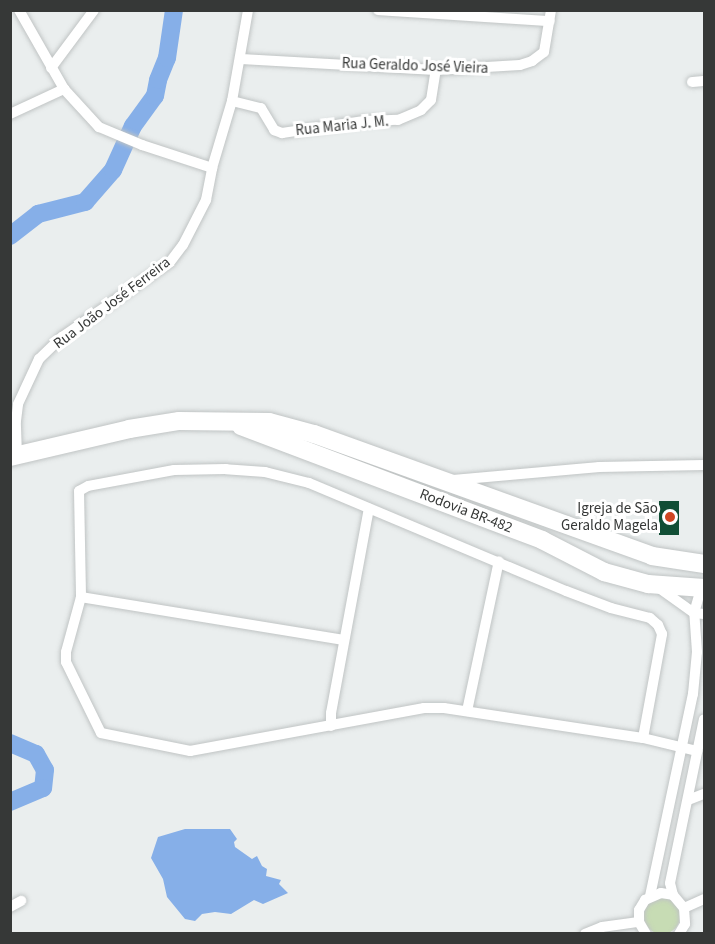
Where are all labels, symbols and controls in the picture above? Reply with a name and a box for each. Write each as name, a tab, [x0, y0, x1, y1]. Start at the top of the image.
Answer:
street label: Rua Geraldo José Vieira	[341, 54, 489, 78]
street label: Rua Maria J. M.	[295, 112, 389, 140]
street label: Rua João José Ferreira	[50, 253, 174, 353]
street label: Rodovia BR-482	[417, 485, 515, 537]
place label: Igreja de São Geraldo Magela	[561, 499, 658, 534]
marker: Igreja de São Geraldo Magela	[663, 510, 677, 524]

